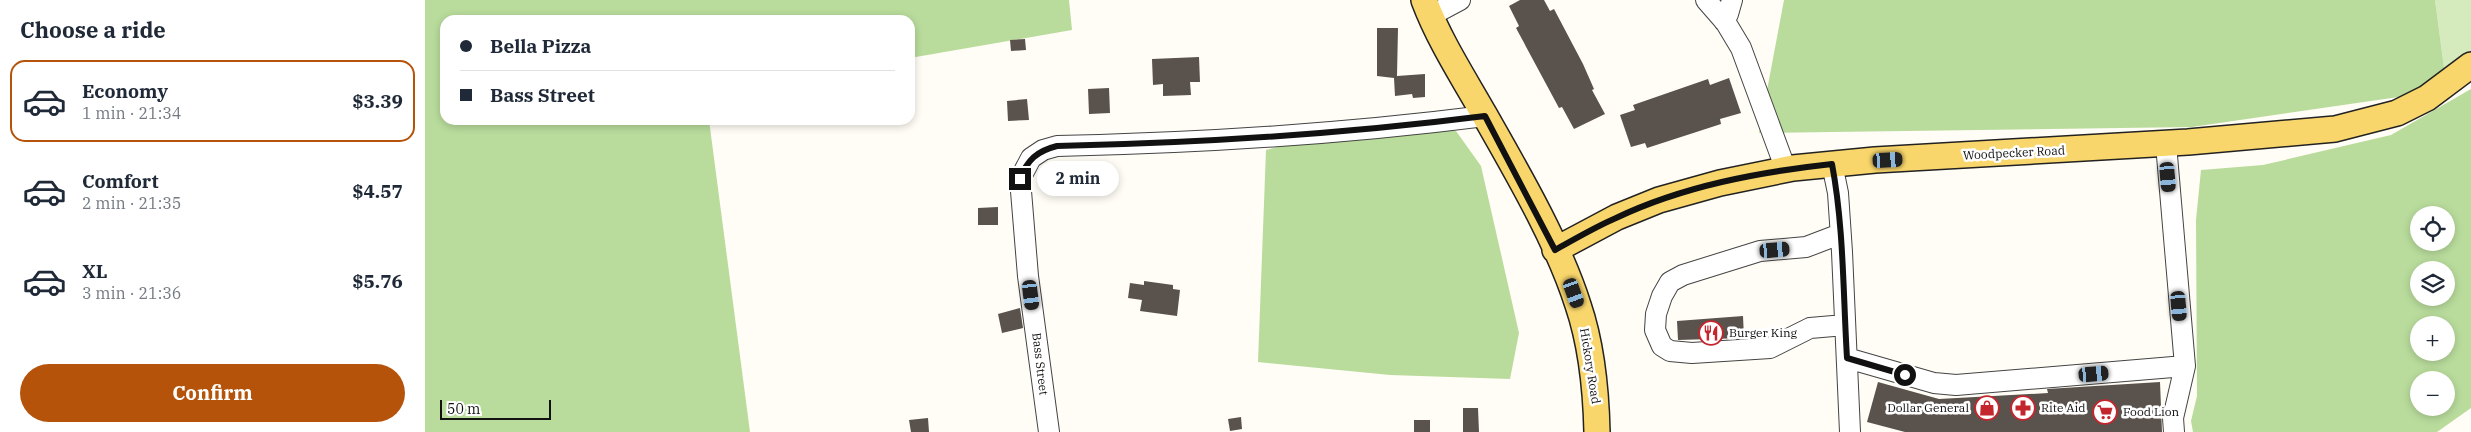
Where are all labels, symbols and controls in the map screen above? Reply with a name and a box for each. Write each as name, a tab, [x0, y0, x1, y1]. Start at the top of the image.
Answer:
text: Choose a ride	[20, 15, 166, 44]
text: Bella Pizza	[490, 34, 591, 58]
icon: car	[22, 79, 67, 124]
text: Economy	[82, 79, 168, 103]
text: Bass Street	[490, 83, 595, 107]
text: $3.39	[352, 89, 403, 113]
text: 1 min · 21:34	[82, 103, 181, 123]
street label: Woodpecker Road	[1963, 142, 2065, 163]
car	[1872, 152, 1903, 168]
car	[2159, 161, 2176, 193]
callout: 2 min	[1037, 162, 1120, 196]
route end	[1009, 168, 1031, 190]
text: 2 min	[1056, 168, 1100, 188]
icon: car	[22, 169, 67, 214]
text: Comfort	[82, 169, 159, 193]
text: $4.57	[352, 179, 403, 203]
text: 2 min · 21:35	[82, 193, 181, 213]
map controls	[2410, 206, 2455, 416]
button: locate	[2410, 206, 2455, 251]
car	[1759, 241, 1790, 259]
icon: car	[22, 259, 67, 304]
text: XL	[82, 259, 108, 283]
button: layers	[2410, 261, 2455, 306]
text: $5.76	[352, 269, 403, 293]
car	[1561, 276, 1586, 310]
car	[1021, 279, 1040, 311]
text: 3 min · 21:36	[82, 283, 181, 303]
car	[2170, 290, 2187, 322]
button: +	[2410, 316, 2455, 361]
restaurant icon: Burger King	[1698, 320, 1724, 346]
place label: Burger King	[1729, 325, 1798, 340]
street label: Hickory Road	[1577, 327, 1604, 405]
street label: Bass Street	[1029, 332, 1052, 396]
button: Confirm	[20, 364, 405, 422]
route start	[1894, 364, 1916, 386]
car	[2078, 365, 2109, 383]
button: −	[2410, 371, 2455, 416]
shop icon: Dollar General	[1974, 395, 2000, 421]
pharmacy icon: Rite Aid	[2010, 395, 2036, 421]
scale bar	[440, 397, 551, 420]
supermarket icon: Food Lion	[2092, 399, 2118, 425]
text: 50 m	[447, 400, 480, 418]
place label: Dollar General	[1887, 400, 1969, 415]
place label: Rite Aid	[2041, 400, 2086, 415]
place label: Food Lion	[2123, 404, 2180, 419]

